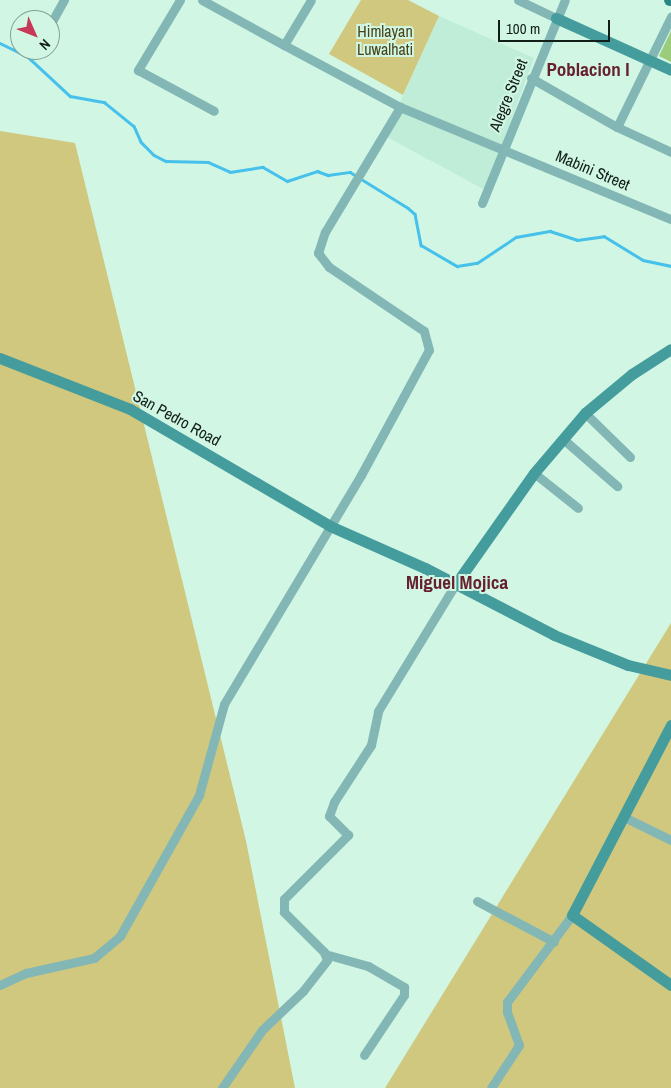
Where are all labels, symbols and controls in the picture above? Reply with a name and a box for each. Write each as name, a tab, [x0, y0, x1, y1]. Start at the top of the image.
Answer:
north arrow	[10, 10, 60, 60]
scale bar	[501, 10, 614, 42]
text: 100 m	[506, 18, 540, 39]
park label: Himlayan Luwalhati	[357, 21, 413, 59]
text: N	[36, 35, 54, 54]
street label: Alegre Street	[485, 56, 531, 134]
district label: Poblacion I	[546, 59, 630, 81]
street label: Mabini Street	[553, 146, 633, 194]
street label: San Pedro Road	[130, 386, 224, 450]
district label: Miguel Mojica	[406, 572, 508, 594]

